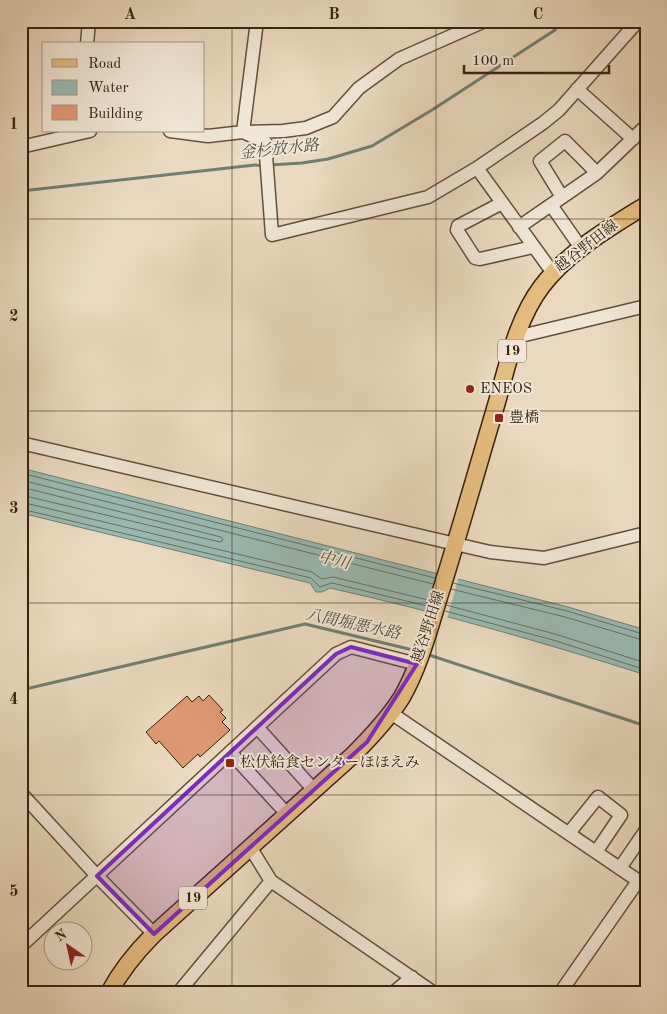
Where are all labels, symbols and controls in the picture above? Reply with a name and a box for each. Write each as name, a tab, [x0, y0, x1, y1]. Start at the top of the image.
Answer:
text: A	[124, 7, 136, 23]
text: B	[328, 7, 340, 23]
text: C	[533, 7, 543, 23]
legend	[42, 42, 205, 132]
scale bar	[464, 42, 610, 74]
text: 100 m	[472, 54, 514, 69]
text: Road	[88, 57, 122, 72]
text: Water	[88, 81, 129, 96]
text: Building	[88, 107, 143, 122]
text: 1	[9, 117, 19, 133]
water label: 金杉放水路	[238, 136, 321, 162]
street label: 越谷野田線	[552, 216, 621, 276]
text: 2	[9, 309, 19, 325]
road number: 19	[498, 340, 526, 362]
place label: ENEOS	[480, 382, 532, 397]
marker: ENEOS	[464, 383, 476, 395]
place label: 豊橋	[509, 409, 539, 426]
marker: 豊橋	[493, 412, 505, 424]
text: 3	[9, 501, 19, 517]
water label: 中川	[317, 548, 354, 573]
street label: 越谷野田線	[408, 588, 448, 665]
water label: 八間堀悪水路	[304, 605, 403, 643]
text: 4	[9, 692, 19, 708]
place label: 松伏給食センターほほえみ	[240, 754, 419, 771]
marker: 松伏給食センターほほえみ	[224, 757, 236, 769]
text: 5	[9, 884, 19, 900]
road number: 19	[179, 886, 207, 910]
north arrow	[42, 922, 92, 972]
text: N	[53, 927, 70, 945]

